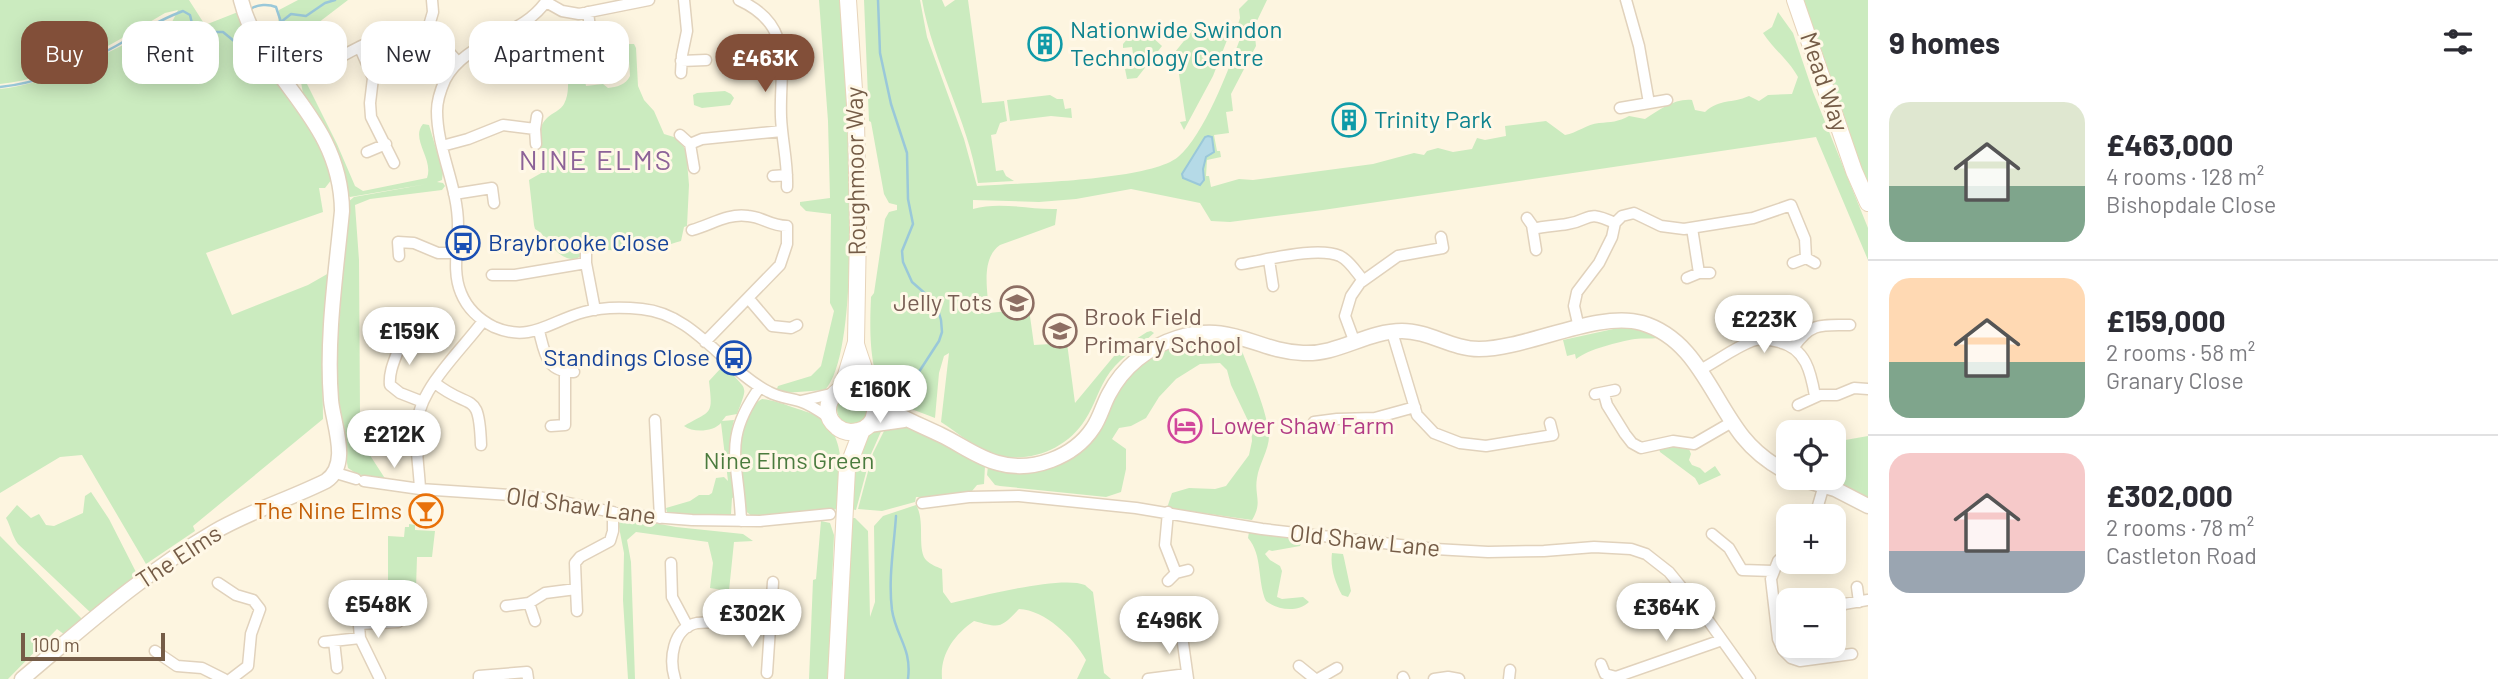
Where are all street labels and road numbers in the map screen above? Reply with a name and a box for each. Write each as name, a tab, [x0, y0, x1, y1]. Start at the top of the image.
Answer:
street label: Mead Way	[1795, 28, 1856, 135]
street label: Roughmoor Way	[839, 86, 870, 256]
street label: Old Shaw Lane	[504, 480, 658, 529]
street label: Old Shaw Lane	[1289, 517, 1442, 562]
street label: The Elms	[130, 518, 226, 594]

